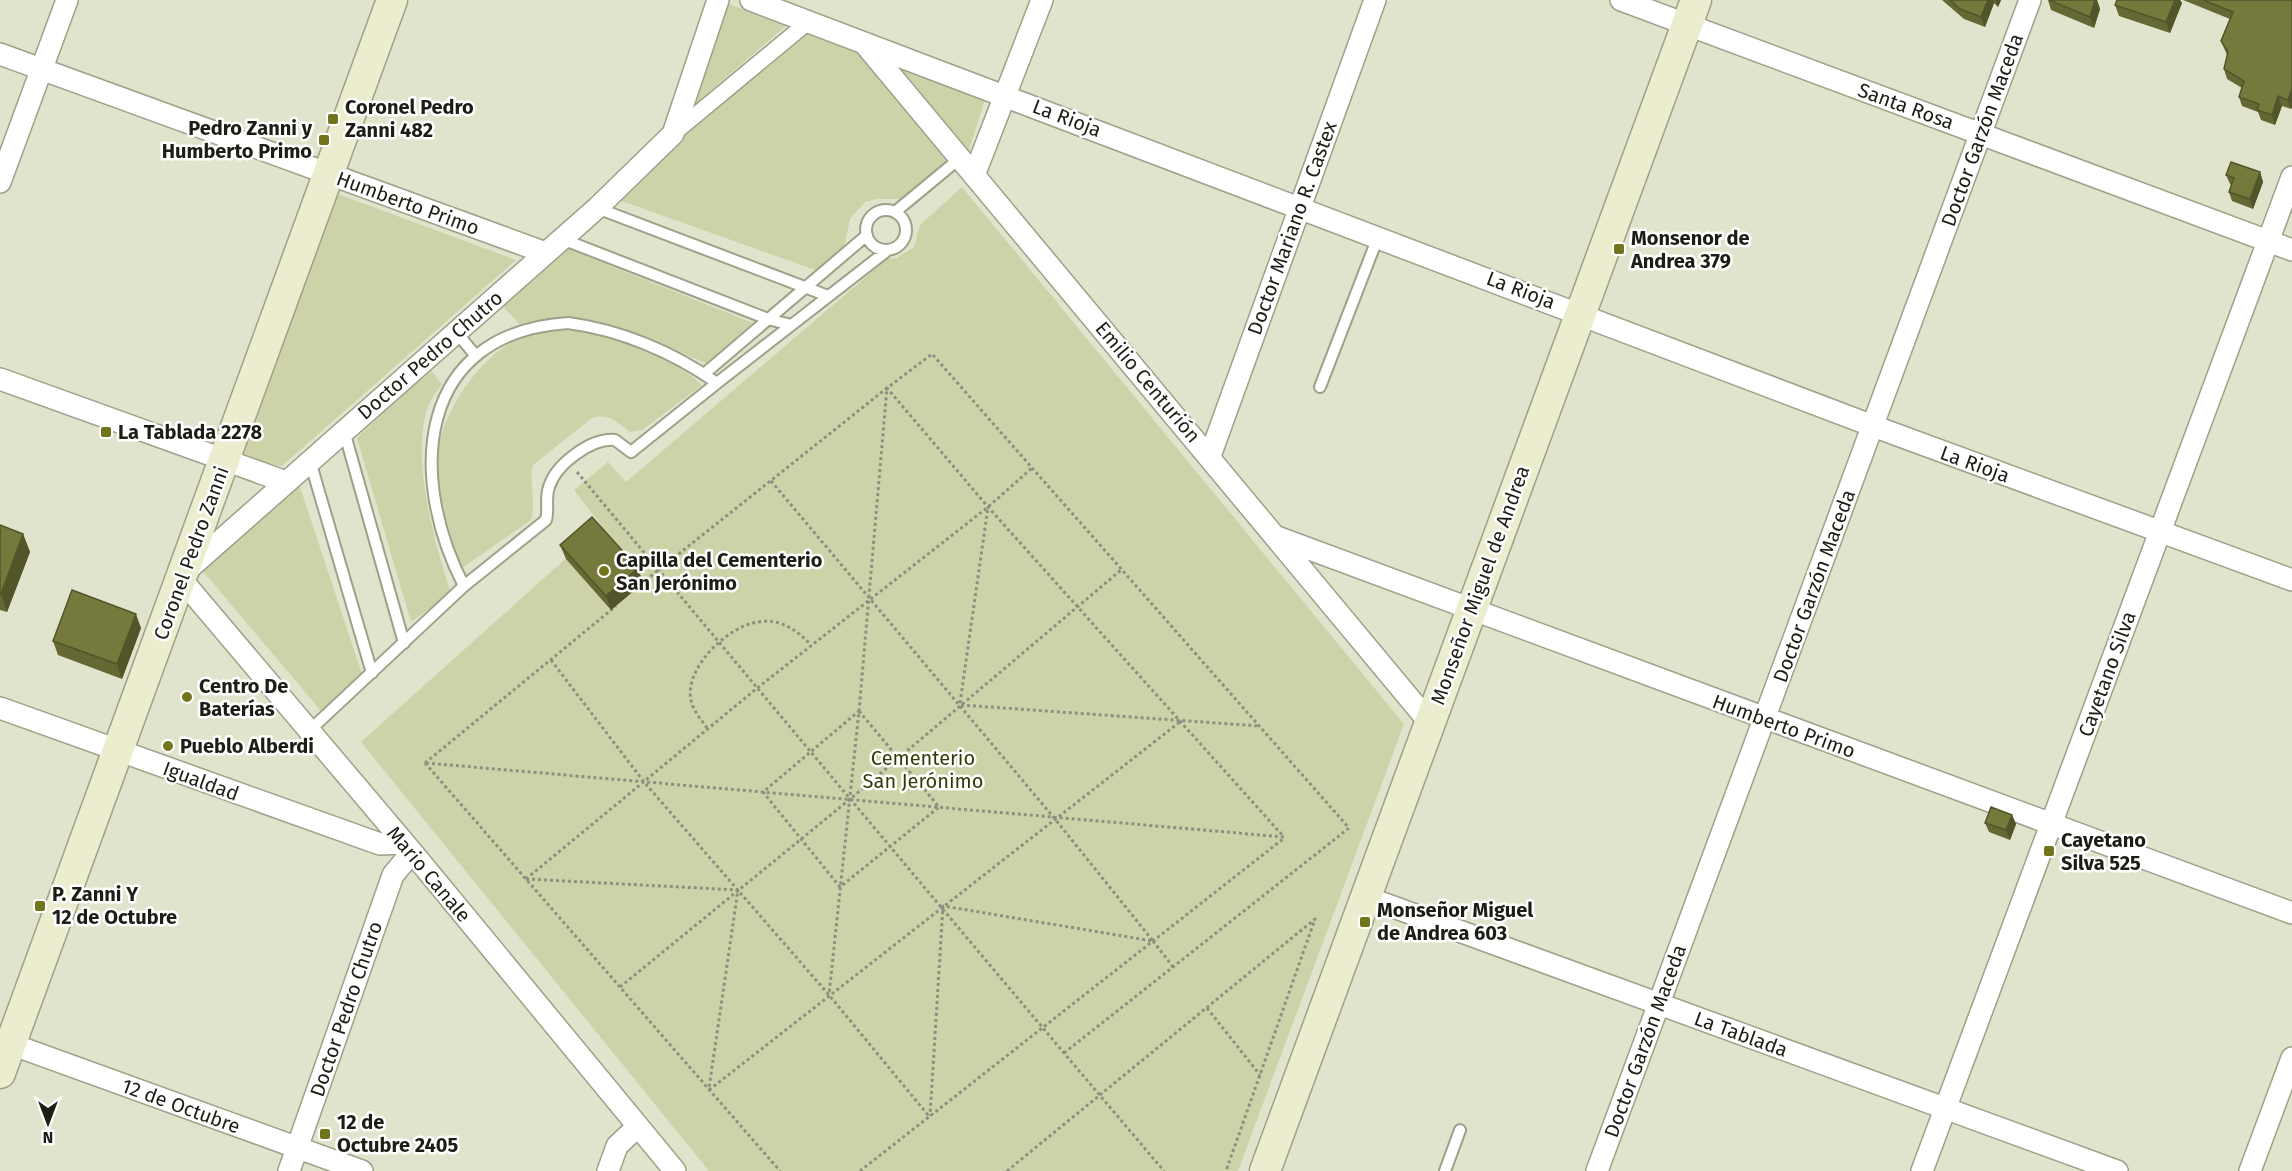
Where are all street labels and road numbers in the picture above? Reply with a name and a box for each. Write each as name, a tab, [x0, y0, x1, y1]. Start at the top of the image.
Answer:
street label: Doctor Garzón Maceda	[1936, 30, 2028, 230]
street label: Santa Rosa	[1855, 78, 1957, 134]
street label: La Rioja	[1029, 94, 1105, 142]
street label: Doctor Mariano R. Castex	[1242, 118, 1342, 338]
street label: Humberto Primo	[333, 166, 483, 240]
street label: La Rioja	[1483, 266, 1559, 314]
street label: Doctor Pedro Chutro	[353, 286, 507, 424]
street label: Emilio Centurión	[1090, 317, 1206, 447]
street label: La Rioja	[1937, 440, 2013, 488]
street label: Monseñor Miguel de Andrea	[1426, 462, 1534, 708]
street label: Coronel Pedro Zanni	[148, 463, 234, 643]
street label: Doctor Garzón Maceda	[1768, 486, 1860, 686]
street label: Cayetano Silva	[2073, 608, 2141, 740]
street label: Humberto Primo	[1709, 689, 1859, 763]
street label: Igualdad	[160, 756, 242, 806]
street label: Mario Canale	[382, 821, 476, 927]
street label: Doctor Pedro Chutro	[305, 918, 387, 1100]
street label: Doctor Garzón Maceda	[1599, 941, 1691, 1141]
street label: La Tablada	[1691, 1006, 1791, 1062]
street label: 12 de Octubre	[119, 1073, 243, 1139]

